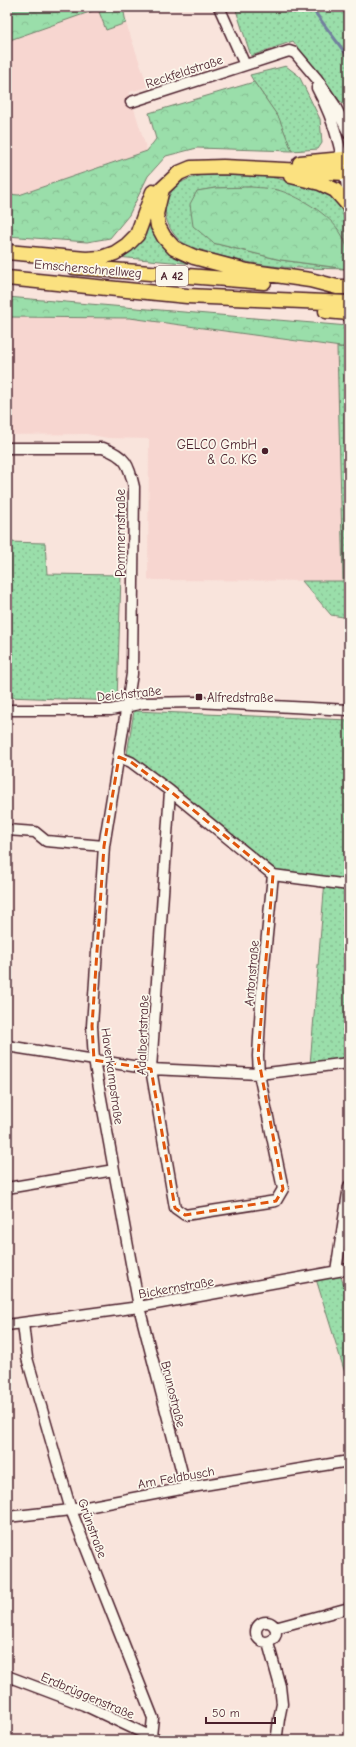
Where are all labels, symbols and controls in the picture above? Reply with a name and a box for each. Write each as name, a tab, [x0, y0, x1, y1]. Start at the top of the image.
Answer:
street label: Reckfeldstraße	[144, 52, 225, 91]
street label: Emscherschnellweg	[34, 256, 142, 281]
road number: A 42	[156, 266, 188, 286]
place label: GELCO GmbH & Co. KG	[177, 437, 257, 467]
marker: GELCO GmbH & Co. KG	[260, 446, 270, 456]
street label: Pommernstraße	[113, 488, 128, 577]
street label: Deichstraße	[96, 683, 163, 704]
place label: Alfredstraße	[207, 690, 274, 705]
marker: Alfredstraße	[194, 692, 204, 702]
street label: Antonstraße	[241, 939, 262, 1007]
street label: Adalbertstraße	[134, 994, 151, 1075]
street label: Haverkampstraße	[98, 1027, 127, 1126]
street label: Bickernstraße	[137, 1273, 215, 1302]
street label: Brunostraße	[158, 1359, 189, 1429]
street label: Am Feldbusch	[136, 1463, 216, 1492]
street label: Grünstraße	[75, 1496, 110, 1561]
street label: Erdbrüggenstraße	[39, 1669, 137, 1722]
scale bar	[206, 1699, 275, 1725]
text: 50 m	[212, 1706, 240, 1720]

